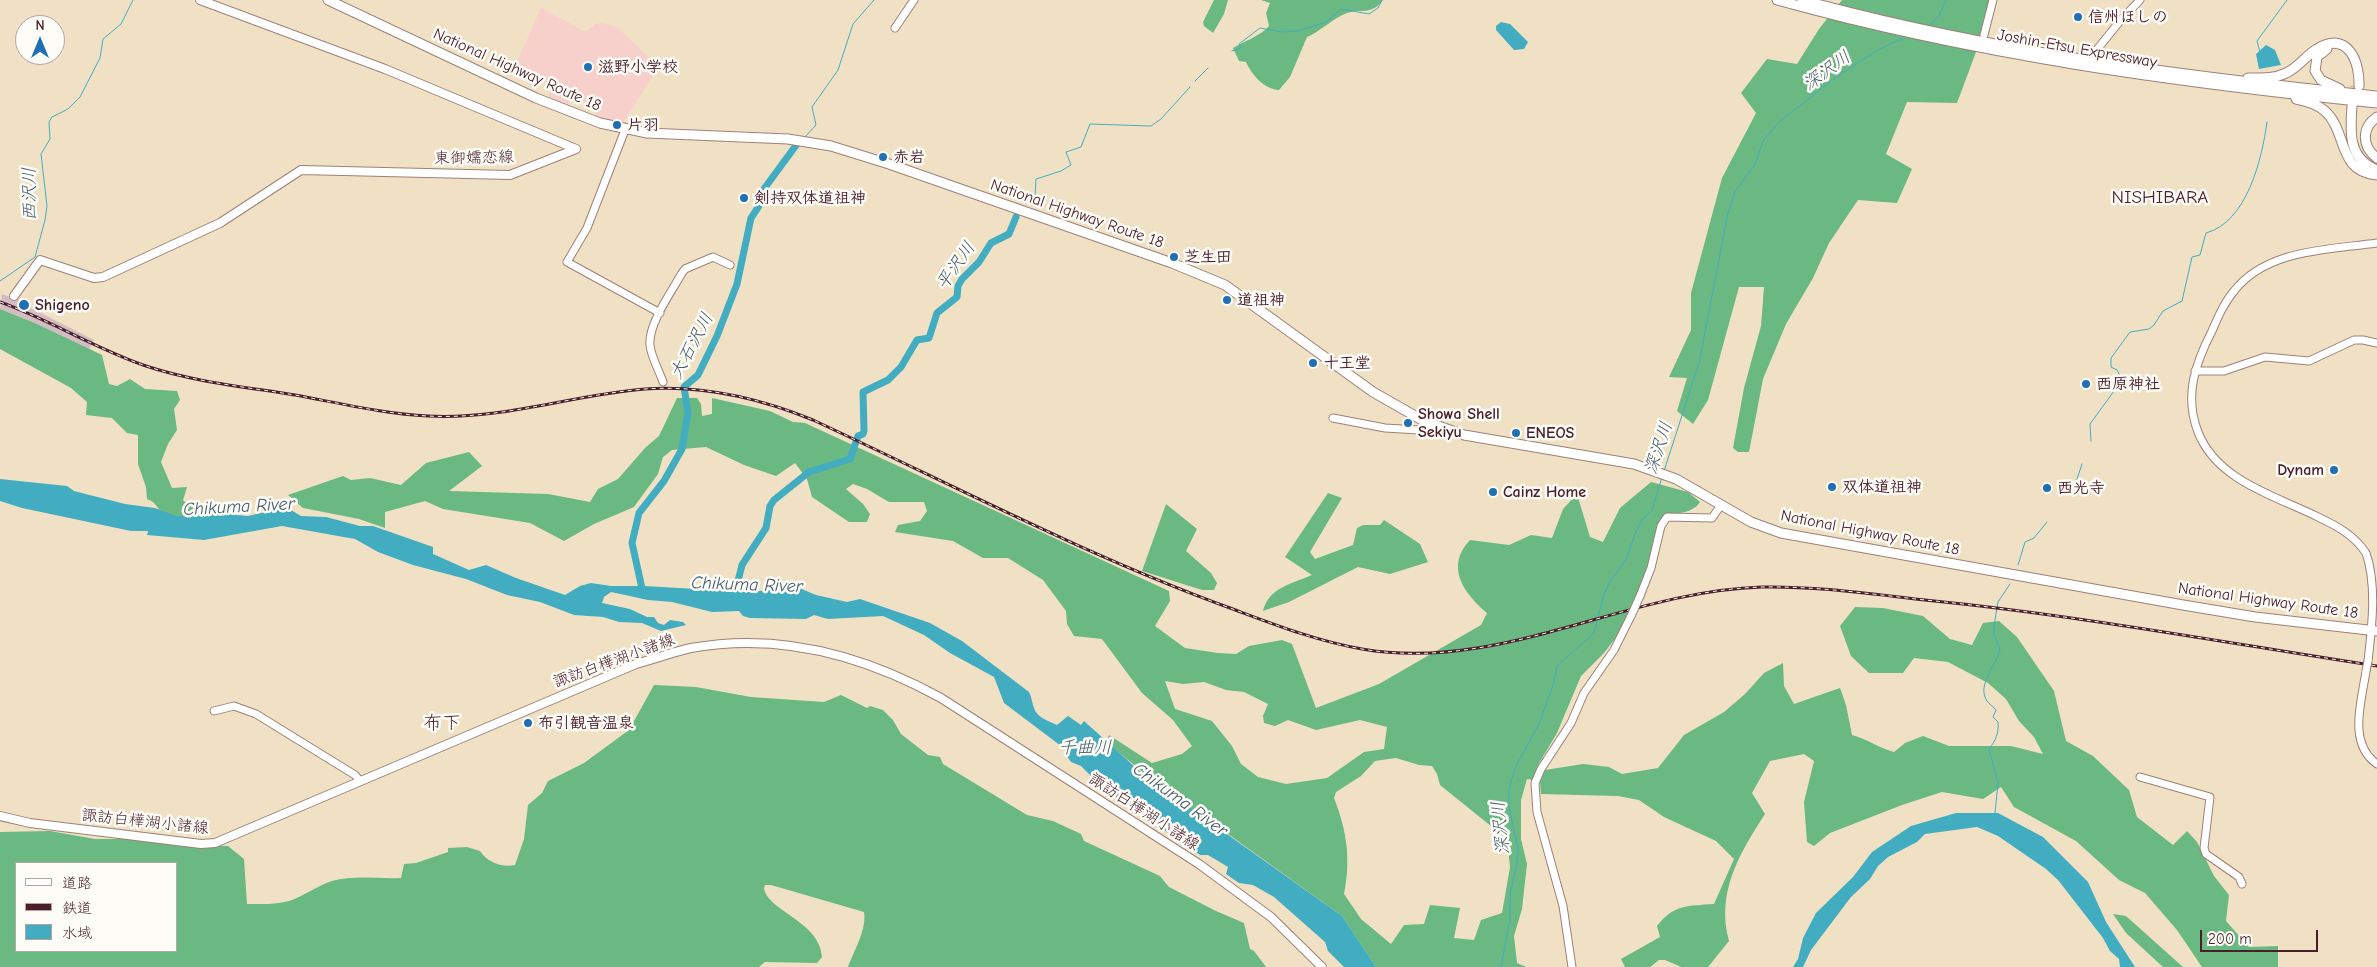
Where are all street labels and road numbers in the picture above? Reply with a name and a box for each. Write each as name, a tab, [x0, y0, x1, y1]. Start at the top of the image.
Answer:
street label: National Highway Route 18	[430, 24, 604, 116]
street label: Joshin-Etsu Expressway	[1996, 25, 2158, 73]
street label: 東御嬬恋線	[434, 148, 514, 168]
street label: National Highway Route 18	[988, 175, 1166, 253]
street label: National Highway Route 18	[1779, 506, 1961, 560]
street label: National Highway Route 18	[2177, 579, 2359, 623]
street label: 諏訪白樺湖小諸線	[551, 630, 677, 692]
street label: 諏訪白樺湖小諸線	[1085, 769, 1203, 855]
street label: 諏訪白樺湖小諸線	[80, 806, 210, 838]

